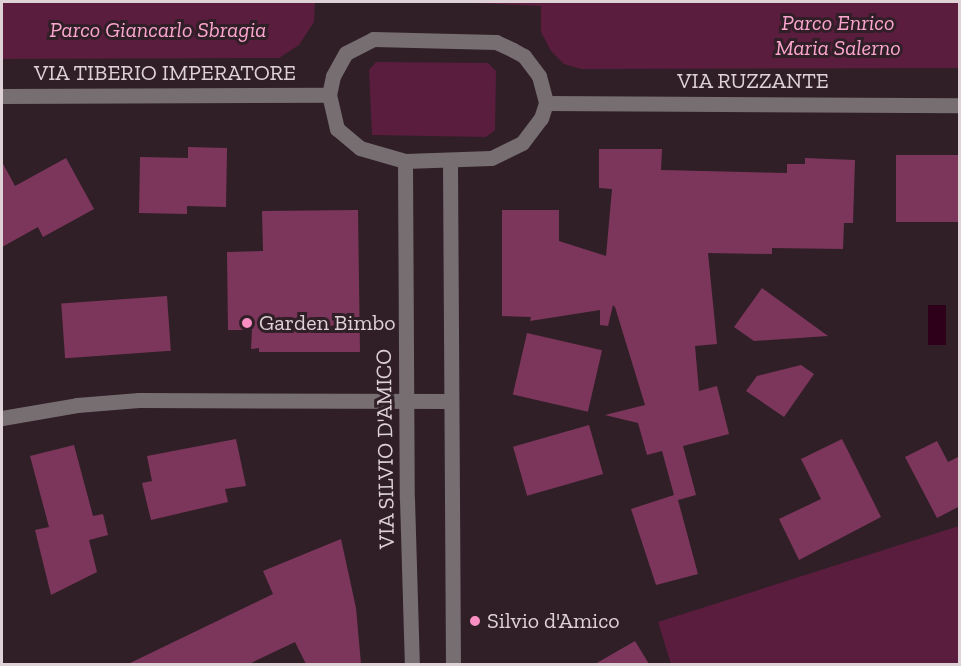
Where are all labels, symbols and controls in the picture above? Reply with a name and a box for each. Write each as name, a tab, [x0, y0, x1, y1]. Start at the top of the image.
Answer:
park label: Parco Enrico Maria Salerno	[775, 9, 901, 60]
park label: Parco Giancarlo Sbragia	[50, 17, 266, 43]
street label: VIA TIBERIO IMPERATORE	[33, 60, 297, 86]
street label: VIA RUZZANTE	[677, 68, 829, 94]
place label: Garden Bimbo	[259, 310, 396, 336]
marker: Garden Bimbo	[240, 316, 254, 330]
street label: VIA SILVIO D'AMICO	[370, 348, 400, 550]
place label: Silvio d'Amico	[487, 608, 620, 634]
marker: Silvio d'Amico	[468, 614, 482, 628]

